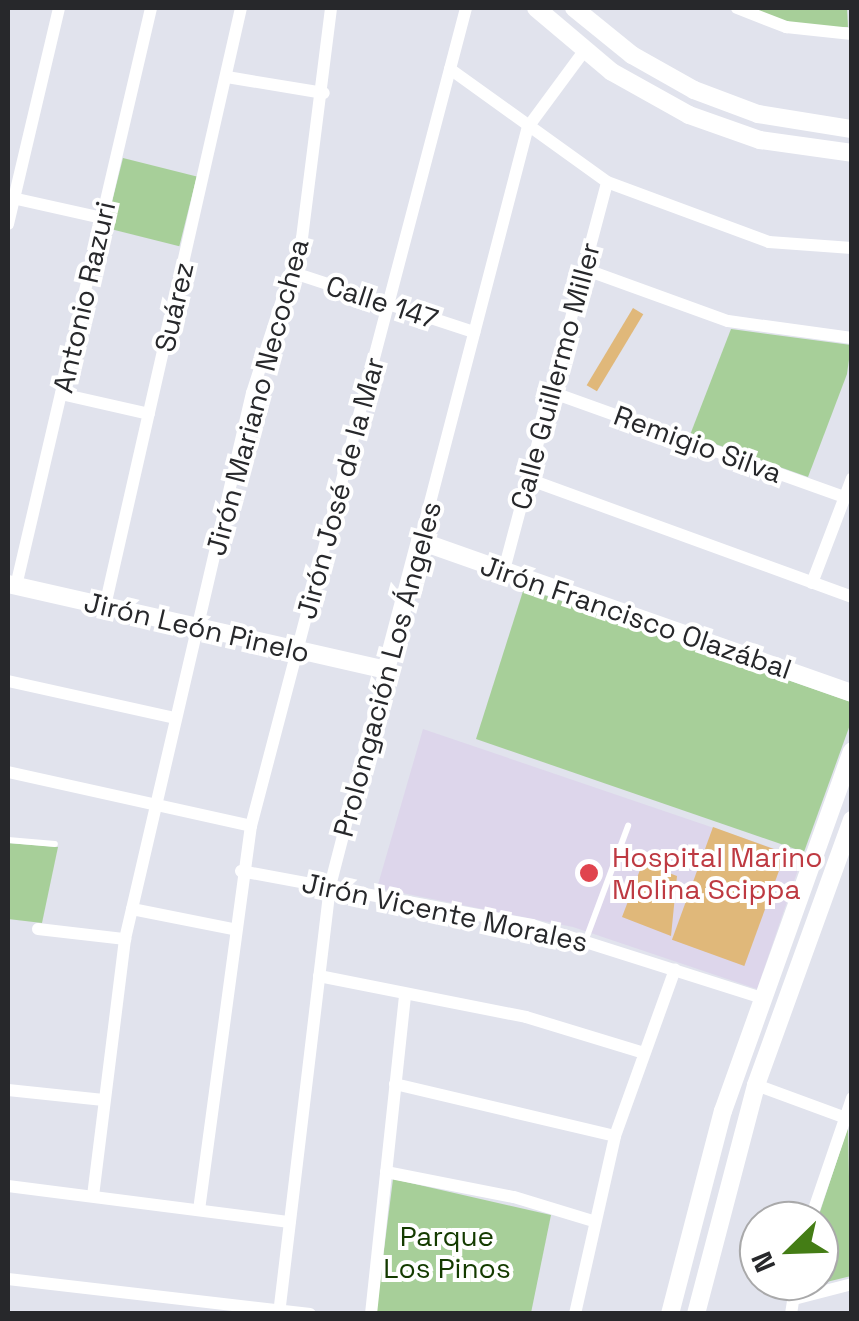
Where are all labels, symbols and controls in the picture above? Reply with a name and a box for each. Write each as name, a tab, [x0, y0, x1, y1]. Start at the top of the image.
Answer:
street label: Antonio Razuri	[46, 198, 122, 396]
street label: Jirón Mariano Necochea	[199, 235, 315, 559]
street label: Calle Guillermo Miller	[503, 239, 607, 513]
street label: Suárez	[147, 259, 201, 355]
street label: Calle 147	[322, 268, 442, 336]
street label: Jirón José de la Mar	[289, 353, 391, 623]
street label: Remigio Silva	[609, 398, 787, 490]
street label: Prolongación Los Ángeles	[326, 497, 448, 841]
street label: Jirón Francisco Olazábal	[476, 548, 796, 686]
street label: Jirón León Pinelo	[81, 585, 313, 669]
place label: Hospital Marino Molina Scippa	[612, 840, 822, 906]
marker: Hospital Marino Molina Scippa	[576, 860, 602, 886]
street label: Jirón Vicente Morales	[299, 865, 591, 959]
north arrow	[739, 1201, 839, 1301]
park label: Parque Los Pinos	[383, 1219, 511, 1285]
text: N	[743, 1246, 783, 1278]

